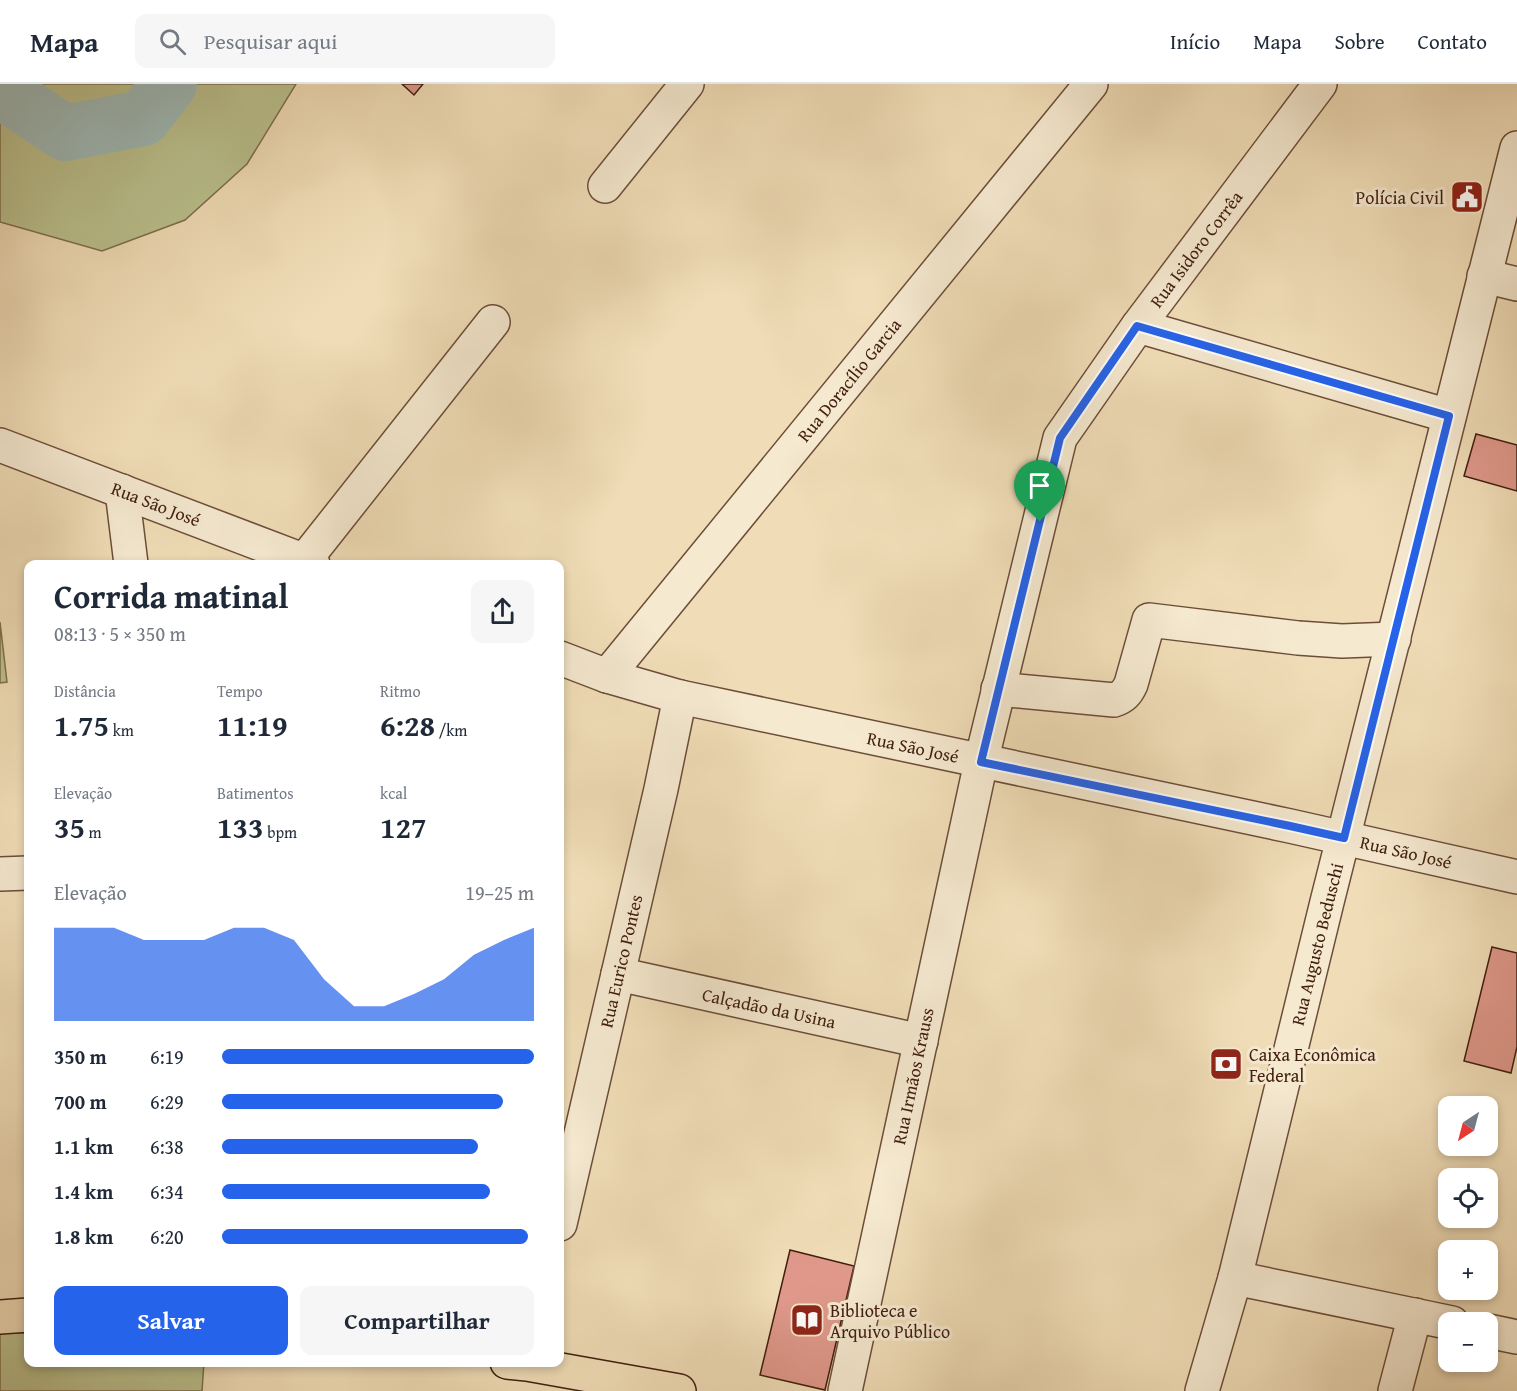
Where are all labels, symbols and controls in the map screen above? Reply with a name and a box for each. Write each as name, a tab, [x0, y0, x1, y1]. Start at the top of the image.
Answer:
search box	[135, 14, 555, 68]
text: Mapa	[30, 21, 99, 62]
icon: search	[156, 25, 189, 58]
text: Pesquisar aqui	[204, 25, 337, 57]
text: Início	[1170, 26, 1220, 57]
text: Mapa	[1253, 26, 1302, 57]
text: Sobre	[1335, 26, 1385, 57]
text: Contato	[1418, 26, 1487, 57]
public building icon: Polícia Civil	[1449, 179, 1485, 215]
place label: Polícia Civil	[1356, 184, 1444, 211]
street label: Rua Isidoro Corrêa	[1143, 185, 1249, 313]
street label: Rua Doracílio Garcia	[791, 312, 908, 448]
pin	[1014, 460, 1065, 522]
icon: arrive	[1023, 469, 1056, 502]
street label: Rua São José	[108, 475, 204, 533]
text: Corrida matinal	[54, 572, 288, 620]
button: share	[471, 580, 534, 643]
text: 08:13 · 5 × 350 m	[54, 619, 186, 648]
text: Distância	[54, 679, 116, 703]
text: Tempo	[217, 679, 263, 703]
text: Ritmo	[380, 679, 421, 703]
text: 1.75	[54, 703, 109, 747]
text: 11:19	[217, 703, 288, 747]
text: 6:28	[380, 703, 435, 747]
text: km	[109, 718, 134, 742]
text: /km	[435, 718, 467, 742]
street label: Rua São José	[864, 724, 962, 770]
text: Elevação	[54, 781, 112, 805]
text: Batimentos	[217, 781, 294, 805]
text: kcal	[380, 781, 407, 805]
text: 35	[54, 805, 85, 849]
text: 133	[217, 805, 264, 849]
text: 127	[380, 805, 427, 849]
text: m	[85, 820, 102, 844]
text: bpm	[264, 820, 297, 844]
street label: Rua São José	[1357, 828, 1455, 876]
street label: Rua Augusto Beduschi	[1284, 860, 1350, 1028]
text: Elevação	[54, 878, 127, 907]
text: 19–25 m	[465, 878, 534, 907]
street label: Rua Eurico Pontes	[593, 892, 649, 1030]
street label: Calçadão da Usina	[700, 981, 839, 1035]
street label: Rua Irmãos Krauss	[885, 1005, 941, 1147]
place label: Caixa Econômica Federal	[1249, 1041, 1376, 1089]
text: 350 m	[54, 1042, 107, 1071]
text: 6:19	[150, 1042, 184, 1071]
bank icon: Caixa Econômica Federal	[1208, 1046, 1244, 1082]
text: 700 m	[54, 1087, 107, 1116]
text: 6:29	[150, 1087, 184, 1116]
north arrow	[1438, 1096, 1498, 1156]
map controls	[1438, 1096, 1498, 1372]
text: 1.1 km	[54, 1132, 113, 1161]
text: 6:38	[150, 1132, 184, 1161]
button: locate	[1438, 1168, 1498, 1228]
text: 1.4 km	[54, 1177, 113, 1206]
text: 6:34	[150, 1177, 184, 1206]
text: 1.8 km	[54, 1222, 113, 1251]
text: 6:20	[150, 1222, 184, 1251]
button: +	[1438, 1240, 1498, 1300]
button: Salvar	[54, 1286, 288, 1355]
button: Compartilhar	[300, 1286, 534, 1355]
place label: Biblioteca e Arquivo Público	[830, 1297, 950, 1345]
library icon: Biblioteca e Arquivo Público	[789, 1302, 825, 1338]
button: −	[1438, 1312, 1498, 1372]

